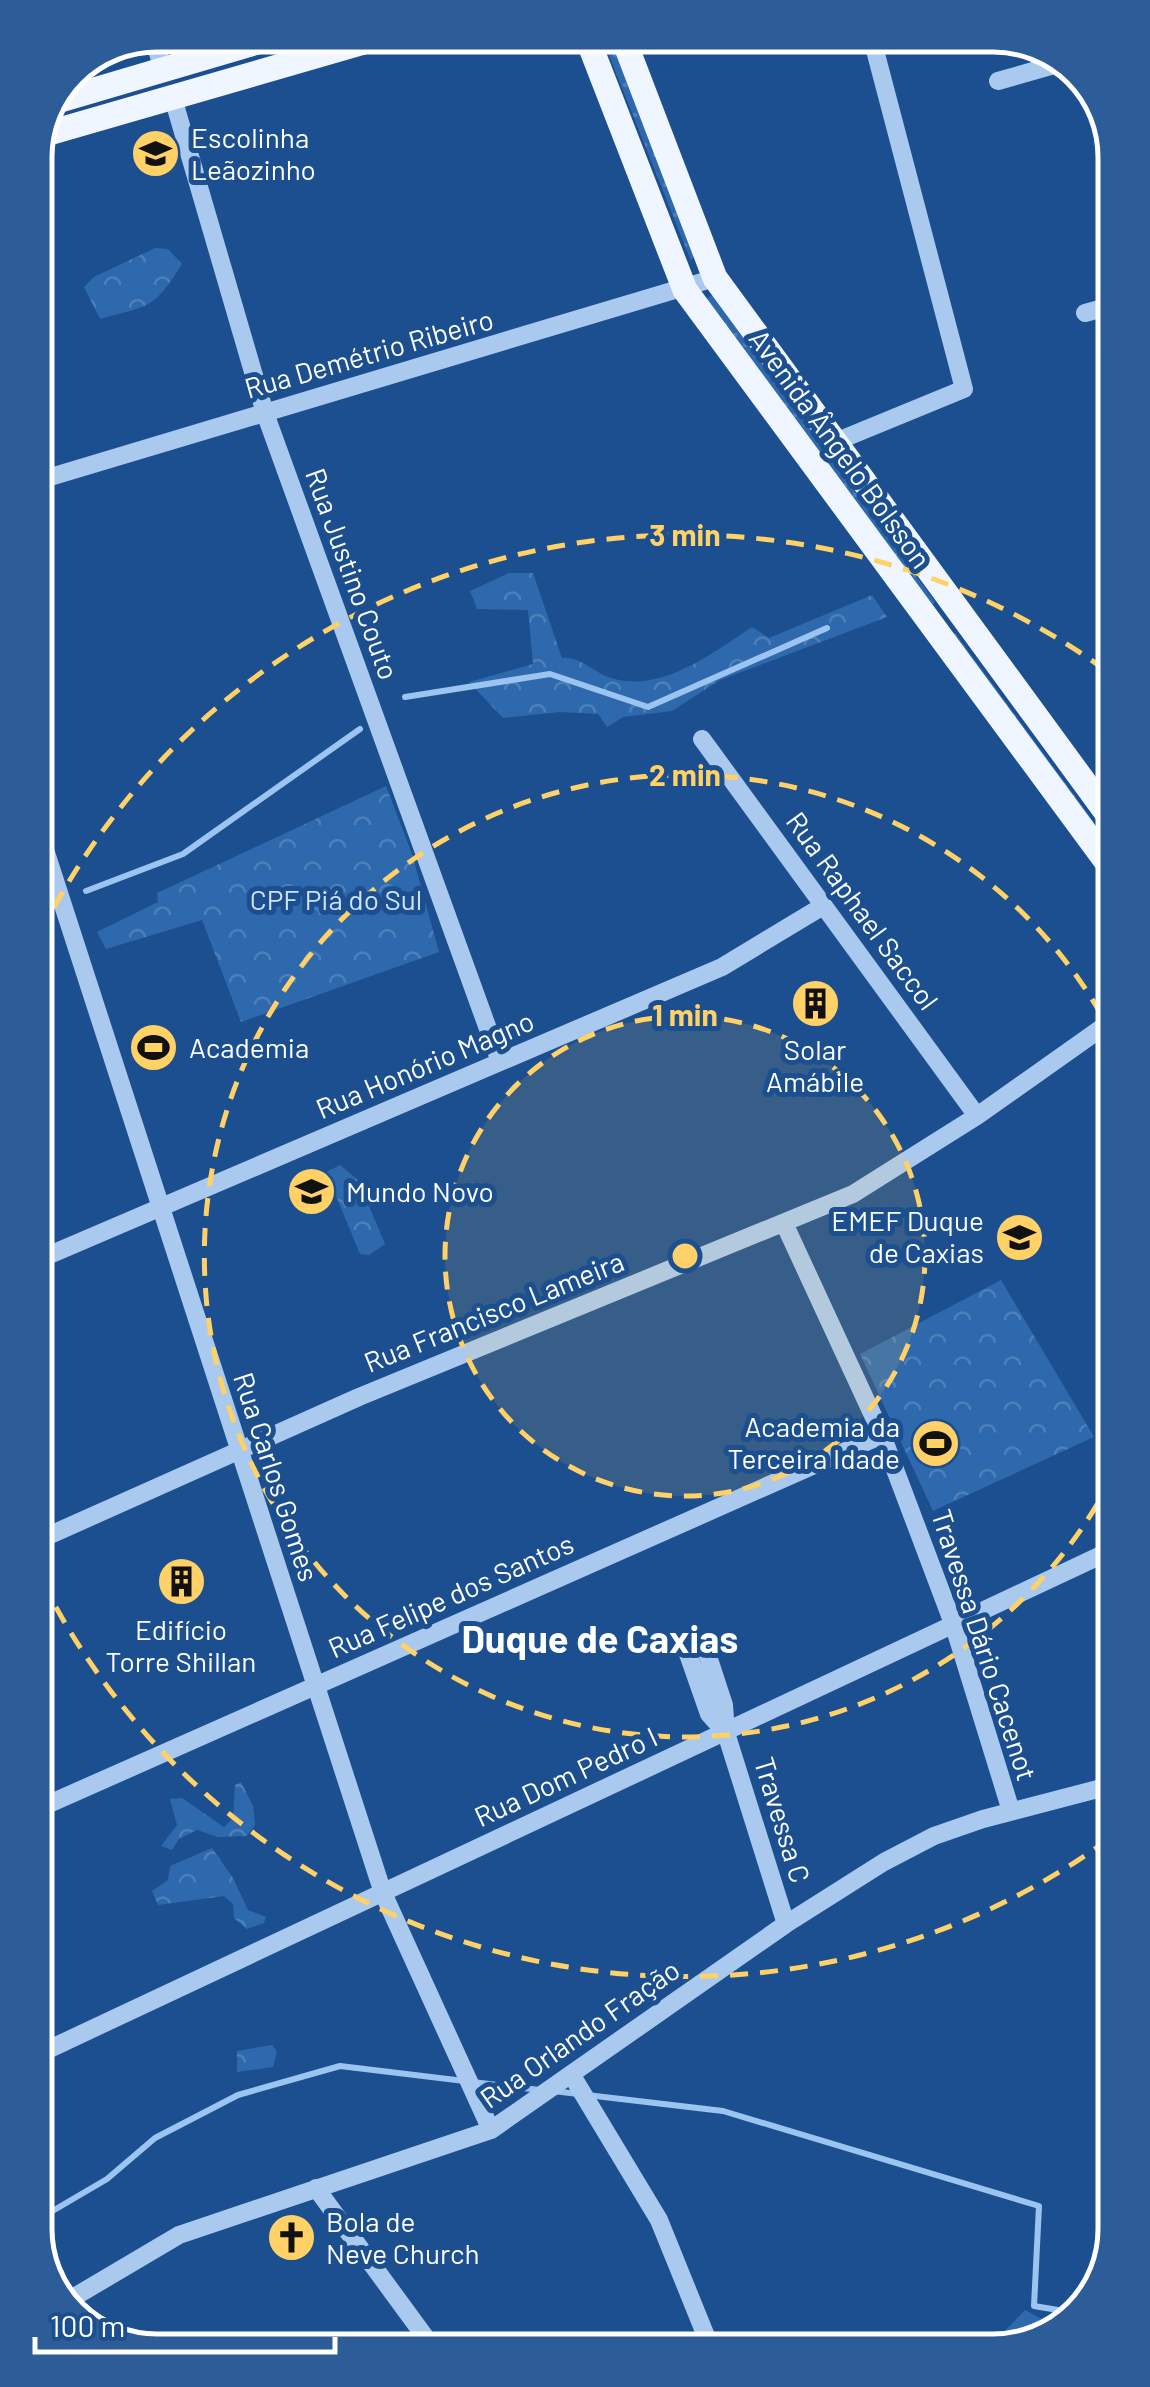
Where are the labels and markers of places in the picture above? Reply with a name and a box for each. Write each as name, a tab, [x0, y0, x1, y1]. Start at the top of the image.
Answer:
place label: Escolinha Leãozinho	[191, 120, 316, 186]
school or university icon: Escolinha Leãozinho	[130, 128, 182, 180]
building icon: Solar Amábile	[789, 977, 841, 1029]
sports icon: Academia	[128, 1022, 180, 1074]
place label: Academia	[189, 1030, 309, 1064]
place label: Solar Amábile	[766, 1032, 864, 1098]
school or university icon: Mundo Novo	[285, 1166, 337, 1218]
place label: Mundo Novo	[346, 1174, 494, 1208]
place label: EMEF Duque de Caxias	[831, 1203, 984, 1269]
school or university icon: EMEF Duque de Caxias	[993, 1211, 1045, 1263]
centre of rings	[667, 1238, 703, 1274]
place label: Academia da Terceira Idade	[727, 1409, 900, 1475]
sports icon: Academia da Terceira Idade	[909, 1417, 961, 1469]
building icon: Edifício Torre Shillan	[155, 1556, 207, 1608]
place label: Edifício Torre Shillan	[106, 1612, 256, 1678]
place label: Bola de Neve Church	[326, 2204, 480, 2270]
church icon: Bola de Neve Church	[265, 2212, 317, 2264]

